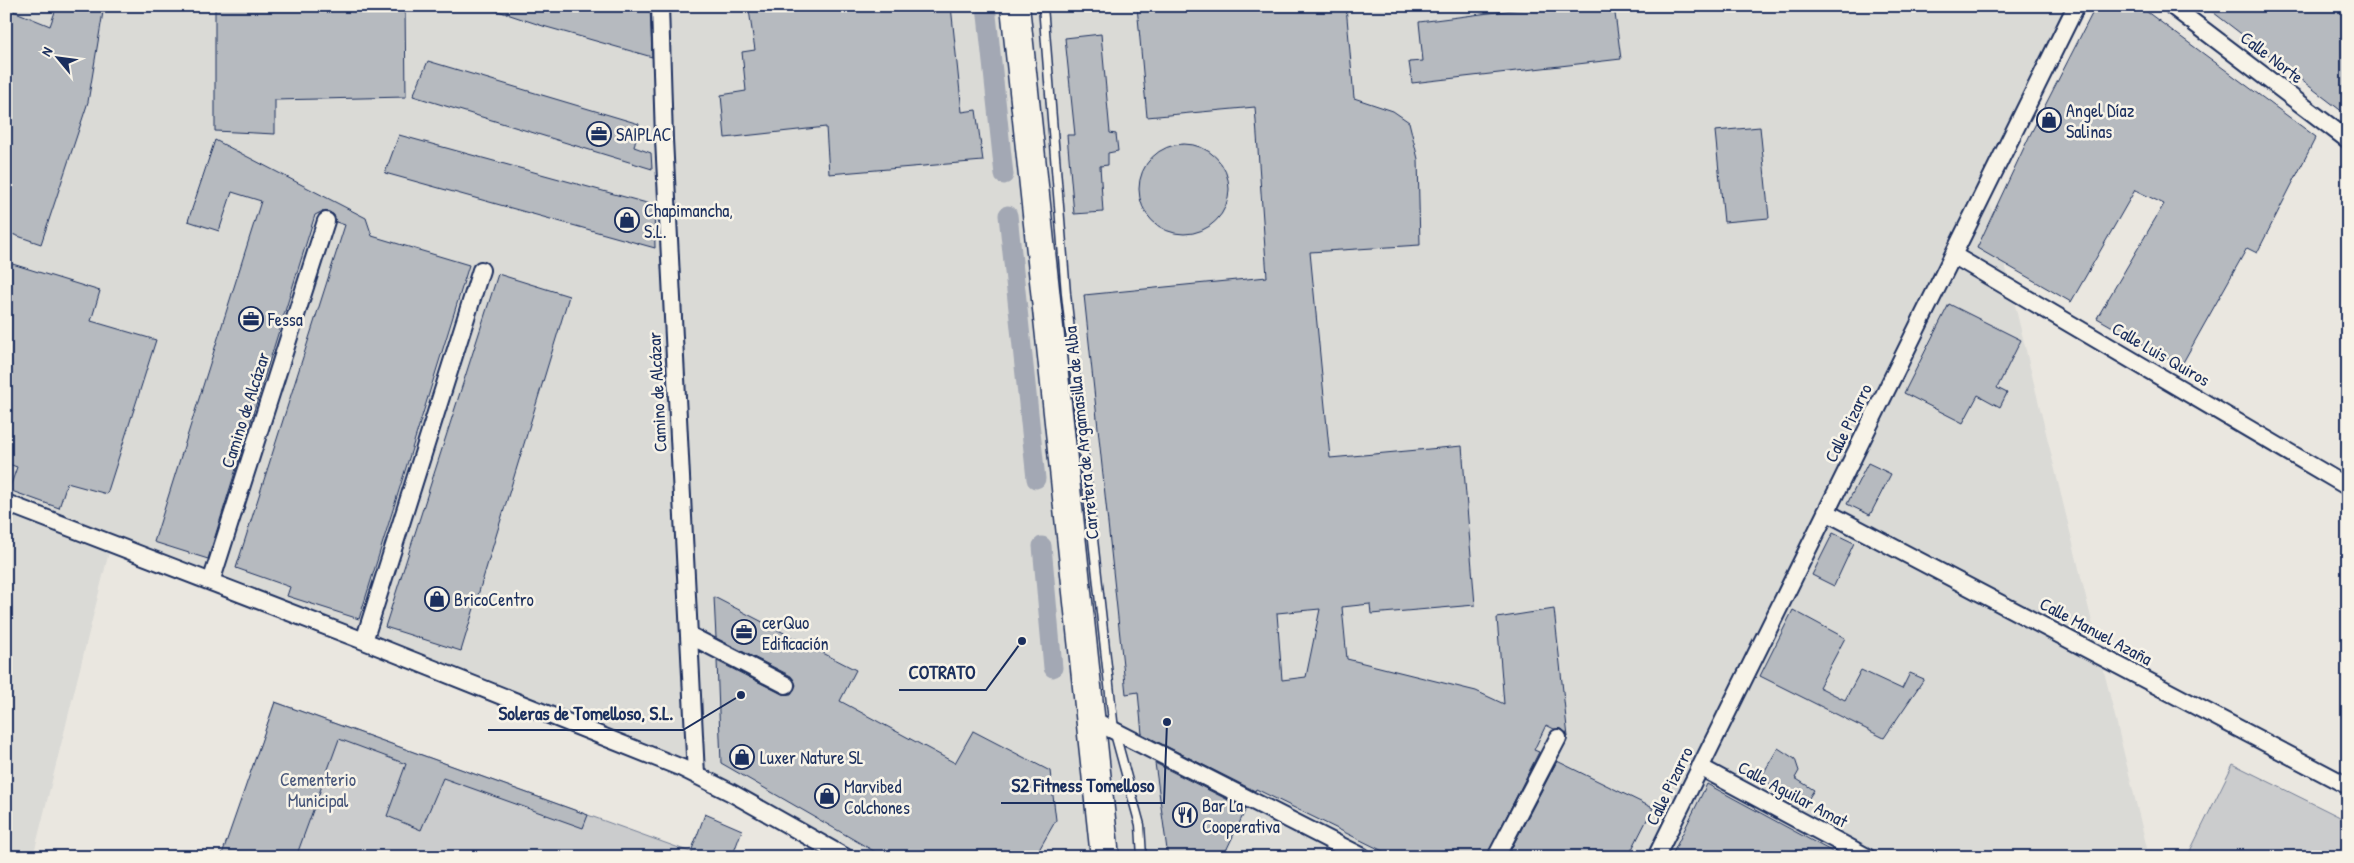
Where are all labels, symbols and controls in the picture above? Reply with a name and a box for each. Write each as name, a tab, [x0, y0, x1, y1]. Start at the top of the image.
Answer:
street label: Calle Norte	[2235, 25, 2309, 89]
north arrow	[32, 32, 82, 82]
text: N	[36, 43, 57, 59]
place label: Angel Díaz Salinas	[2066, 98, 2135, 144]
shop icon: Angel Díaz Salinas	[2036, 107, 2062, 133]
office icon: SAIPLAC	[586, 121, 612, 147]
place label: SAIPLAC	[616, 122, 671, 147]
place label: Chapimancha, S.L.	[644, 198, 733, 244]
shop icon: Chapimancha, S.L.	[614, 207, 640, 233]
office icon: Fessa	[238, 306, 264, 332]
place label: Fessa	[267, 307, 303, 332]
street label: Calle Luis Quiros	[2107, 316, 2215, 392]
street label: Carretera de Argamasilla de Alba	[1057, 325, 1105, 541]
street label: Camino de Alcázar	[641, 331, 673, 453]
street label: Camino de Alcázar	[215, 349, 276, 471]
street label: Calle Pizarro	[1818, 380, 1878, 466]
shop icon: BricoCentro	[424, 586, 450, 612]
place label: BricoCentro	[454, 587, 534, 612]
street label: Calle Manuel Azaña	[2035, 591, 2157, 671]
place label: cerQuo Edificación	[762, 610, 829, 656]
office icon: cerQuo Edificación	[731, 619, 757, 645]
callout: COTRATO	[899, 656, 986, 690]
text: COTRATO	[908, 659, 976, 685]
callout: Soleras de Tomelloso, S.L.	[488, 696, 683, 730]
text: Soleras de Tomelloso, S.L.	[499, 700, 673, 726]
street label: Calle Pizarro	[1639, 743, 1699, 829]
shop icon: Luxer Nature SL	[729, 744, 755, 770]
place label: Luxer Nature SL	[760, 745, 864, 770]
street label: Calle Aguilar Amat	[1734, 755, 1853, 834]
park label: Cementerio Municipal	[280, 767, 356, 813]
callout: S2 Fitness Tomelloso	[1001, 769, 1164, 803]
text: S2 Fitness Tomelloso	[1012, 772, 1155, 798]
place label: Marvibed Colchones	[844, 774, 910, 820]
shop icon: Marvibed Colchones	[814, 783, 840, 809]
place label: Bar La Cooperativa	[1202, 793, 1280, 839]
restaurant icon: Bar La Cooperativa	[1172, 802, 1198, 828]

